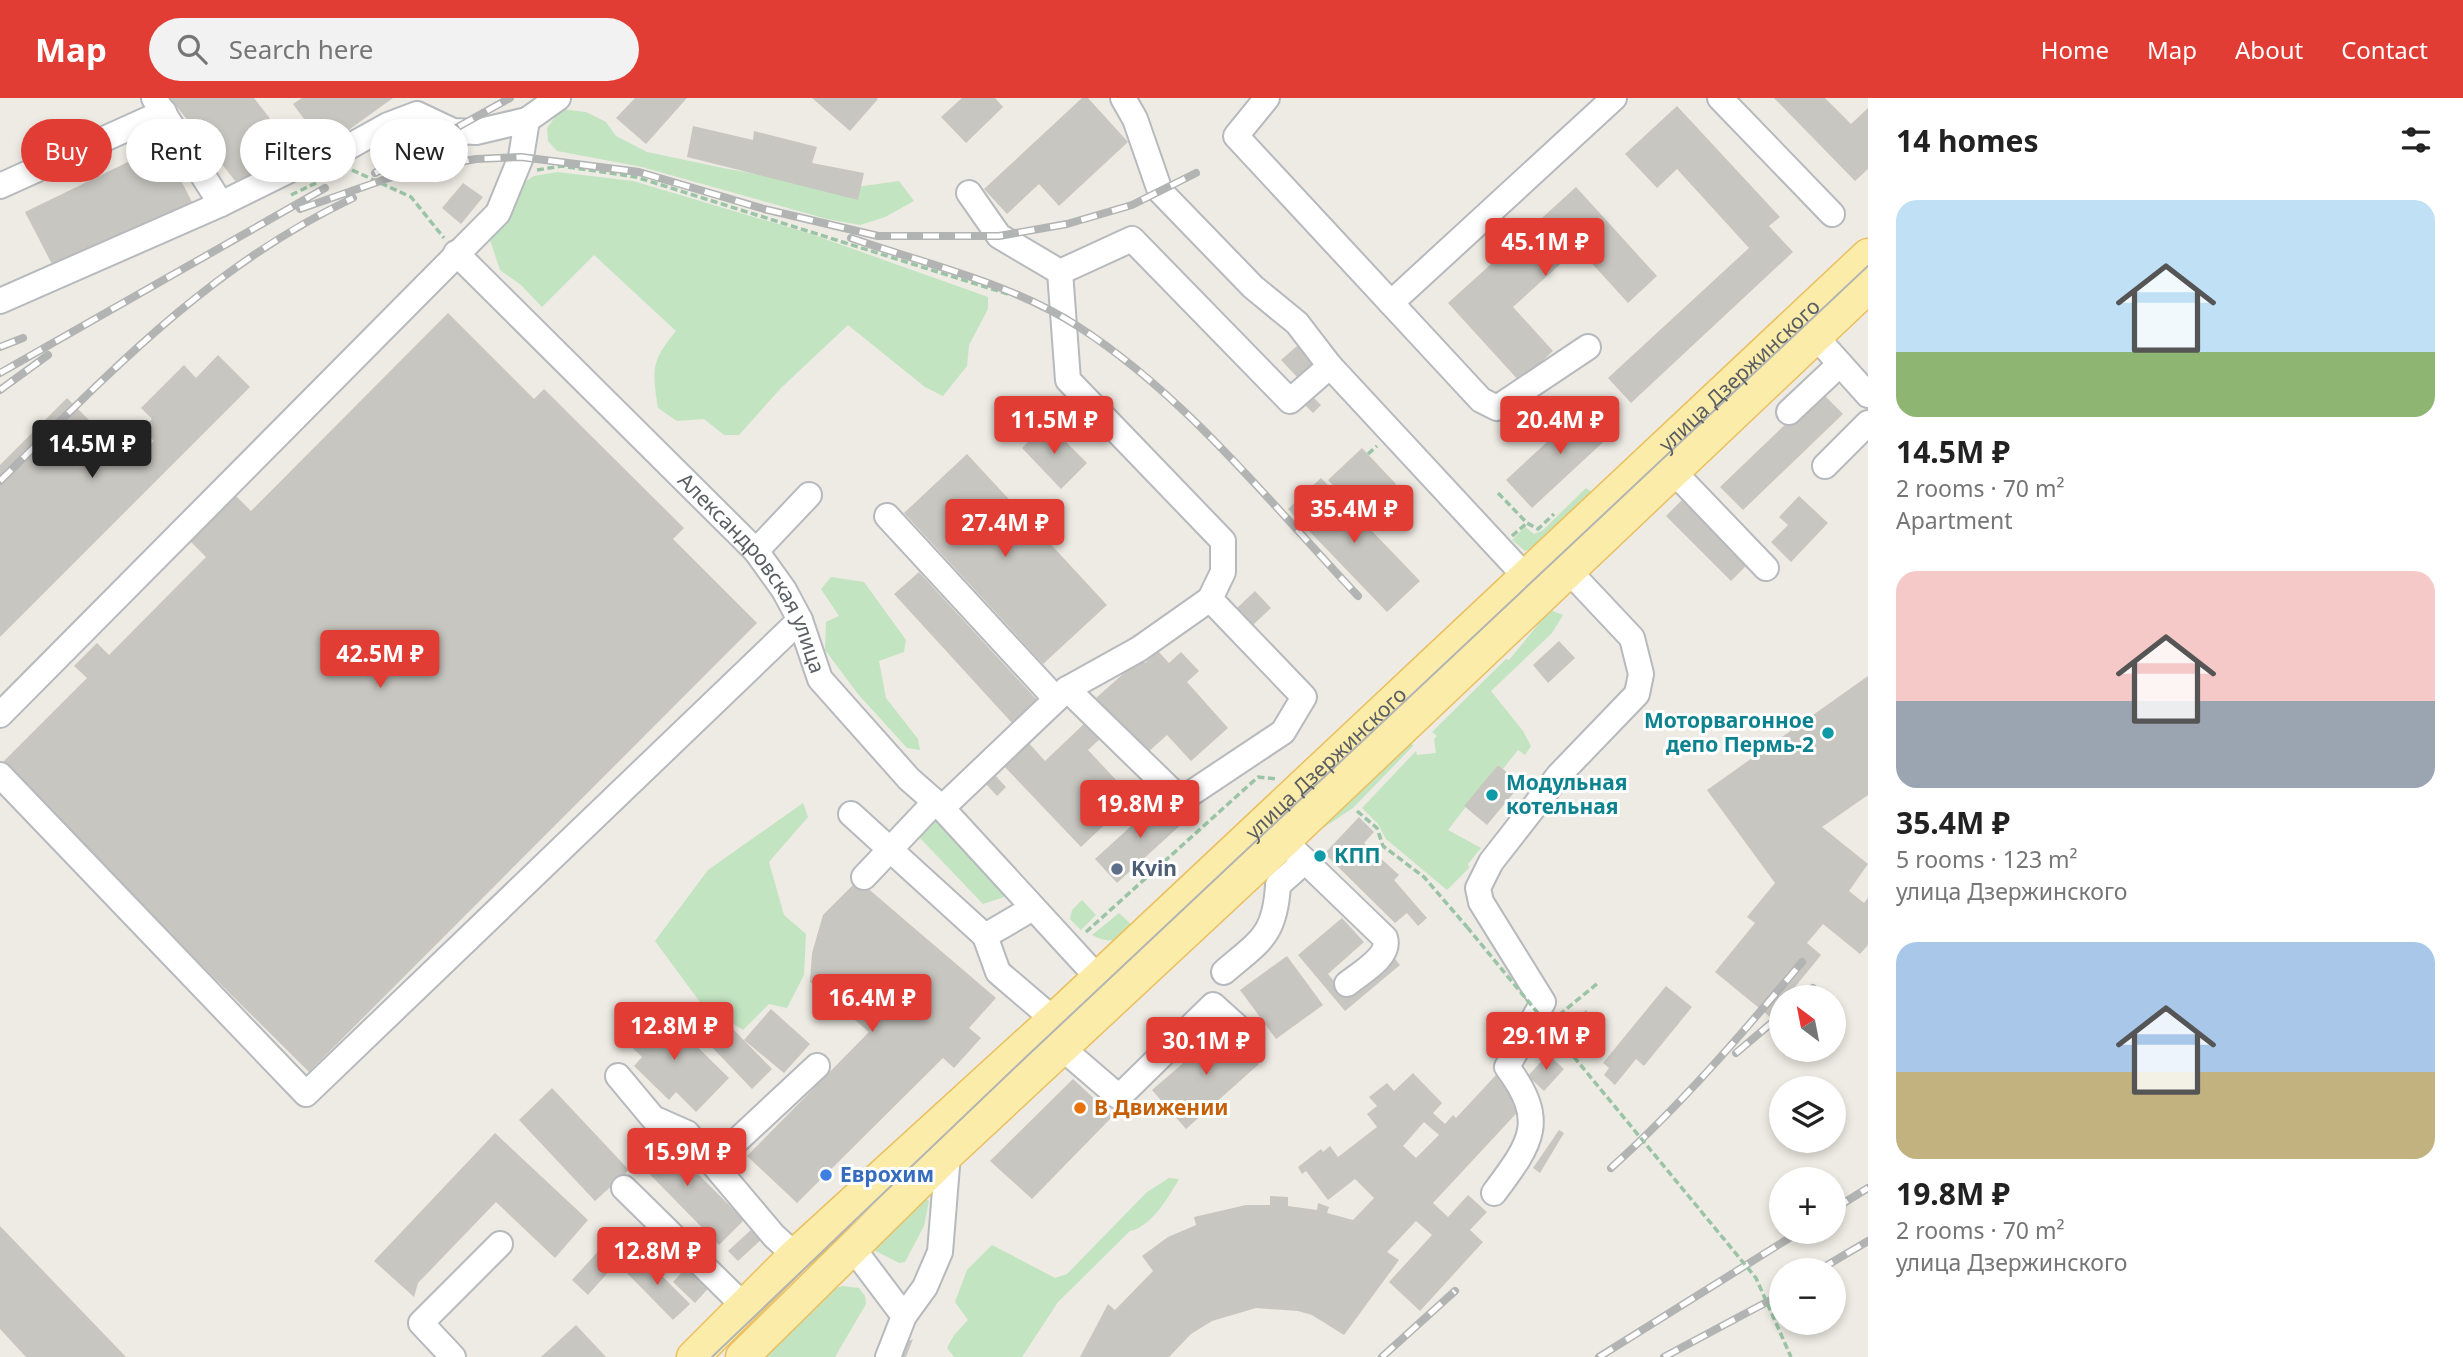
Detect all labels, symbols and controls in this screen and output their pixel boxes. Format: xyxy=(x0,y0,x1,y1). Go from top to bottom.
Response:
search box xyxy=(149,18,639,81)
text: Map xyxy=(35,27,107,72)
icon: search xyxy=(173,30,211,68)
text: Search here xyxy=(229,31,373,67)
text: Home xyxy=(2041,33,2109,66)
text: Map xyxy=(2147,33,2197,66)
text: About xyxy=(2235,33,2303,66)
text: Contact xyxy=(2341,33,2428,66)
chip: Buy xyxy=(21,119,112,182)
chip: Rent xyxy=(126,119,226,182)
chip: Filters xyxy=(240,119,356,182)
chip: New xyxy=(370,119,468,182)
text: 14 homes xyxy=(1896,120,2039,161)
icon: filters xyxy=(2397,121,2435,159)
pin: 45.1M ₽ xyxy=(1480,218,1610,278)
text: 45.1M ₽ xyxy=(1501,225,1589,257)
icon: home xyxy=(2103,245,2229,371)
street label: улица Дзержинского xyxy=(1652,292,1826,457)
pin: 11.5M ₽ xyxy=(989,396,1119,456)
pin: 20.4M ₽ xyxy=(1495,396,1625,456)
text: 11.5M ₽ xyxy=(1010,403,1098,435)
text: 20.4M ₽ xyxy=(1516,403,1604,435)
pin: 14.5M ₽ xyxy=(27,420,157,480)
text: 14.5M ₽ xyxy=(48,427,136,459)
text: 14.5M ₽ xyxy=(1896,431,2010,472)
street label: Александровская улица xyxy=(672,466,832,677)
text: 2 rooms · 70 m² xyxy=(1896,472,2065,504)
pin: 35.4M ₽ xyxy=(1289,486,1419,545)
text: 35.4M ₽ xyxy=(1310,492,1398,524)
pin: 27.4M ₽ xyxy=(940,500,1070,559)
text: Apartment xyxy=(1896,504,2013,536)
text: 27.4M ₽ xyxy=(961,506,1049,538)
icon: home xyxy=(2103,616,2229,742)
pin: 42.5M ₽ xyxy=(315,630,445,690)
text: 42.5M ₽ xyxy=(336,637,424,669)
street label: улица Дзержинского xyxy=(1239,680,1412,845)
place label: Моторвагонное депо Пермь-2 xyxy=(1644,706,1814,758)
marker: Моторвагонное депо Пермь-2 xyxy=(1820,725,1836,741)
place label: Модульная котельная xyxy=(1506,768,1627,820)
pin: 19.8M ₽ xyxy=(1075,780,1205,840)
text: 19.8M ₽ xyxy=(1096,787,1184,819)
marker: Модульная котельная xyxy=(1484,787,1500,803)
text: 35.4M ₽ xyxy=(1896,802,2010,843)
place label: КПП xyxy=(1334,841,1381,869)
text: 5 rooms · 123 m² xyxy=(1896,843,2078,875)
marker: КПП xyxy=(1312,848,1328,864)
place label: Kvin xyxy=(1131,854,1177,882)
marker: Kvin xyxy=(1109,861,1125,877)
text: улица Дзержинского xyxy=(1896,875,2128,907)
pin: 16.4M ₽ xyxy=(807,974,937,1034)
text: 16.4M ₽ xyxy=(828,981,916,1013)
north arrow xyxy=(1769,985,1846,1062)
map controls xyxy=(1769,985,1846,1335)
icon: home xyxy=(2103,987,2229,1113)
pin: 12.8M ₽ xyxy=(609,1002,739,1062)
text: 12.8M ₽ xyxy=(630,1009,718,1041)
pin: 29.1M ₽ xyxy=(1481,1012,1611,1072)
pin: 30.1M ₽ xyxy=(1141,1018,1271,1077)
text: 29.1M ₽ xyxy=(1502,1019,1590,1051)
text: 30.1M ₽ xyxy=(1162,1024,1250,1056)
button: layers xyxy=(1769,1076,1846,1153)
place label: В Движении xyxy=(1094,1093,1228,1121)
marker: В Движении xyxy=(1072,1100,1088,1116)
pin: 15.9M ₽ xyxy=(622,1128,752,1188)
text: 15.9M ₽ xyxy=(643,1135,731,1167)
place label: Еврохим xyxy=(840,1160,934,1188)
marker: Еврохим xyxy=(818,1167,834,1183)
button: + xyxy=(1769,1167,1846,1244)
text: 19.8M ₽ xyxy=(1896,1173,2010,1214)
text: 2 rooms · 70 m² xyxy=(1896,1214,2065,1246)
pin: 12.8M ₽ xyxy=(592,1228,722,1287)
text: 12.8M ₽ xyxy=(613,1234,701,1266)
text: улица Дзержинского xyxy=(1896,1246,2128,1278)
button: − xyxy=(1769,1258,1846,1335)

